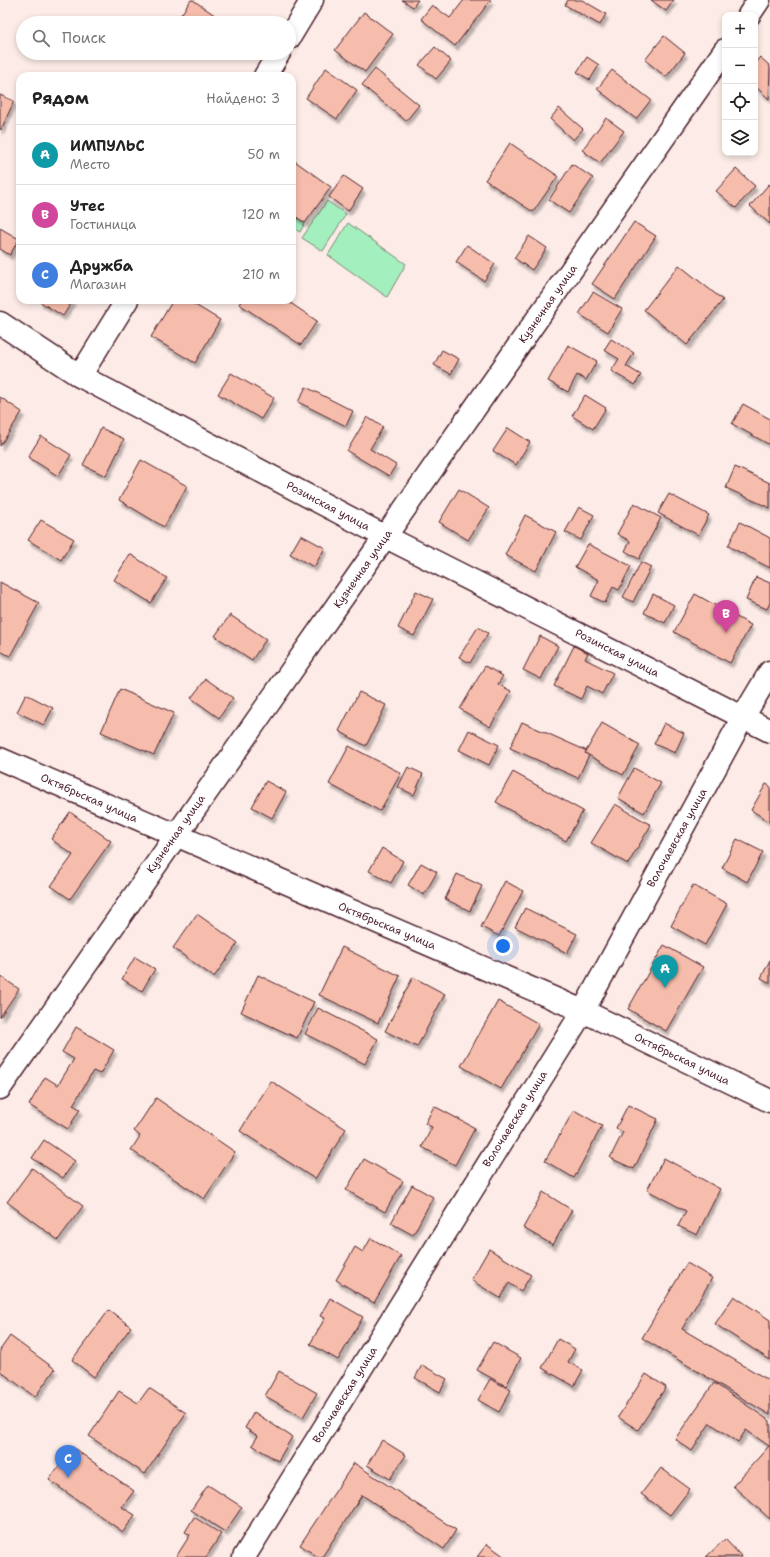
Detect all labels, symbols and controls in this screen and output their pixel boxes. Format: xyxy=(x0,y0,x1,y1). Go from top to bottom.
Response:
map controls xyxy=(722,12,758,156)
button: + xyxy=(722,12,758,48)
search box xyxy=(16,16,296,60)
icon: search xyxy=(30,27,52,49)
text: Поиск xyxy=(62,28,106,48)
button: − xyxy=(722,48,758,84)
button: locate xyxy=(722,84,758,120)
text: Рядом xyxy=(32,87,89,109)
text: Найдено: 3 xyxy=(206,90,280,107)
button: layers xyxy=(722,120,758,156)
text: ИМПУЛЬС xyxy=(70,136,145,156)
text: A xyxy=(40,146,50,163)
text: 50 m xyxy=(247,146,280,163)
text: Место xyxy=(70,156,110,173)
text: Утес xyxy=(70,196,105,216)
text: B xyxy=(41,206,49,223)
text: 120 m xyxy=(242,206,280,223)
text: Гостиница xyxy=(70,216,136,233)
text: Дружба xyxy=(70,256,133,276)
street label: Кузнечная улица xyxy=(515,262,581,346)
text: C xyxy=(41,266,49,283)
text: 210 m xyxy=(242,266,280,283)
text: Магазин xyxy=(70,276,126,293)
street label: Розинская улица xyxy=(284,478,372,534)
street label: Кузнечная улица xyxy=(330,527,396,611)
pin: B xyxy=(713,600,739,633)
street label: Розинская улица xyxy=(572,625,662,681)
street label: Октябрьская улица xyxy=(38,770,140,826)
street label: Волочаевская улица xyxy=(643,786,711,890)
street label: Кузнечная улица xyxy=(143,792,209,876)
street label: Октябрьская улица xyxy=(336,899,438,953)
your location xyxy=(493,936,513,956)
pin: A xyxy=(652,955,678,988)
street label: Октябрьская улица xyxy=(632,1029,732,1089)
street label: Волочаевская улица xyxy=(479,1068,551,1170)
street label: Волочаевская улица xyxy=(309,1344,381,1446)
pin: C xyxy=(55,1445,81,1478)

